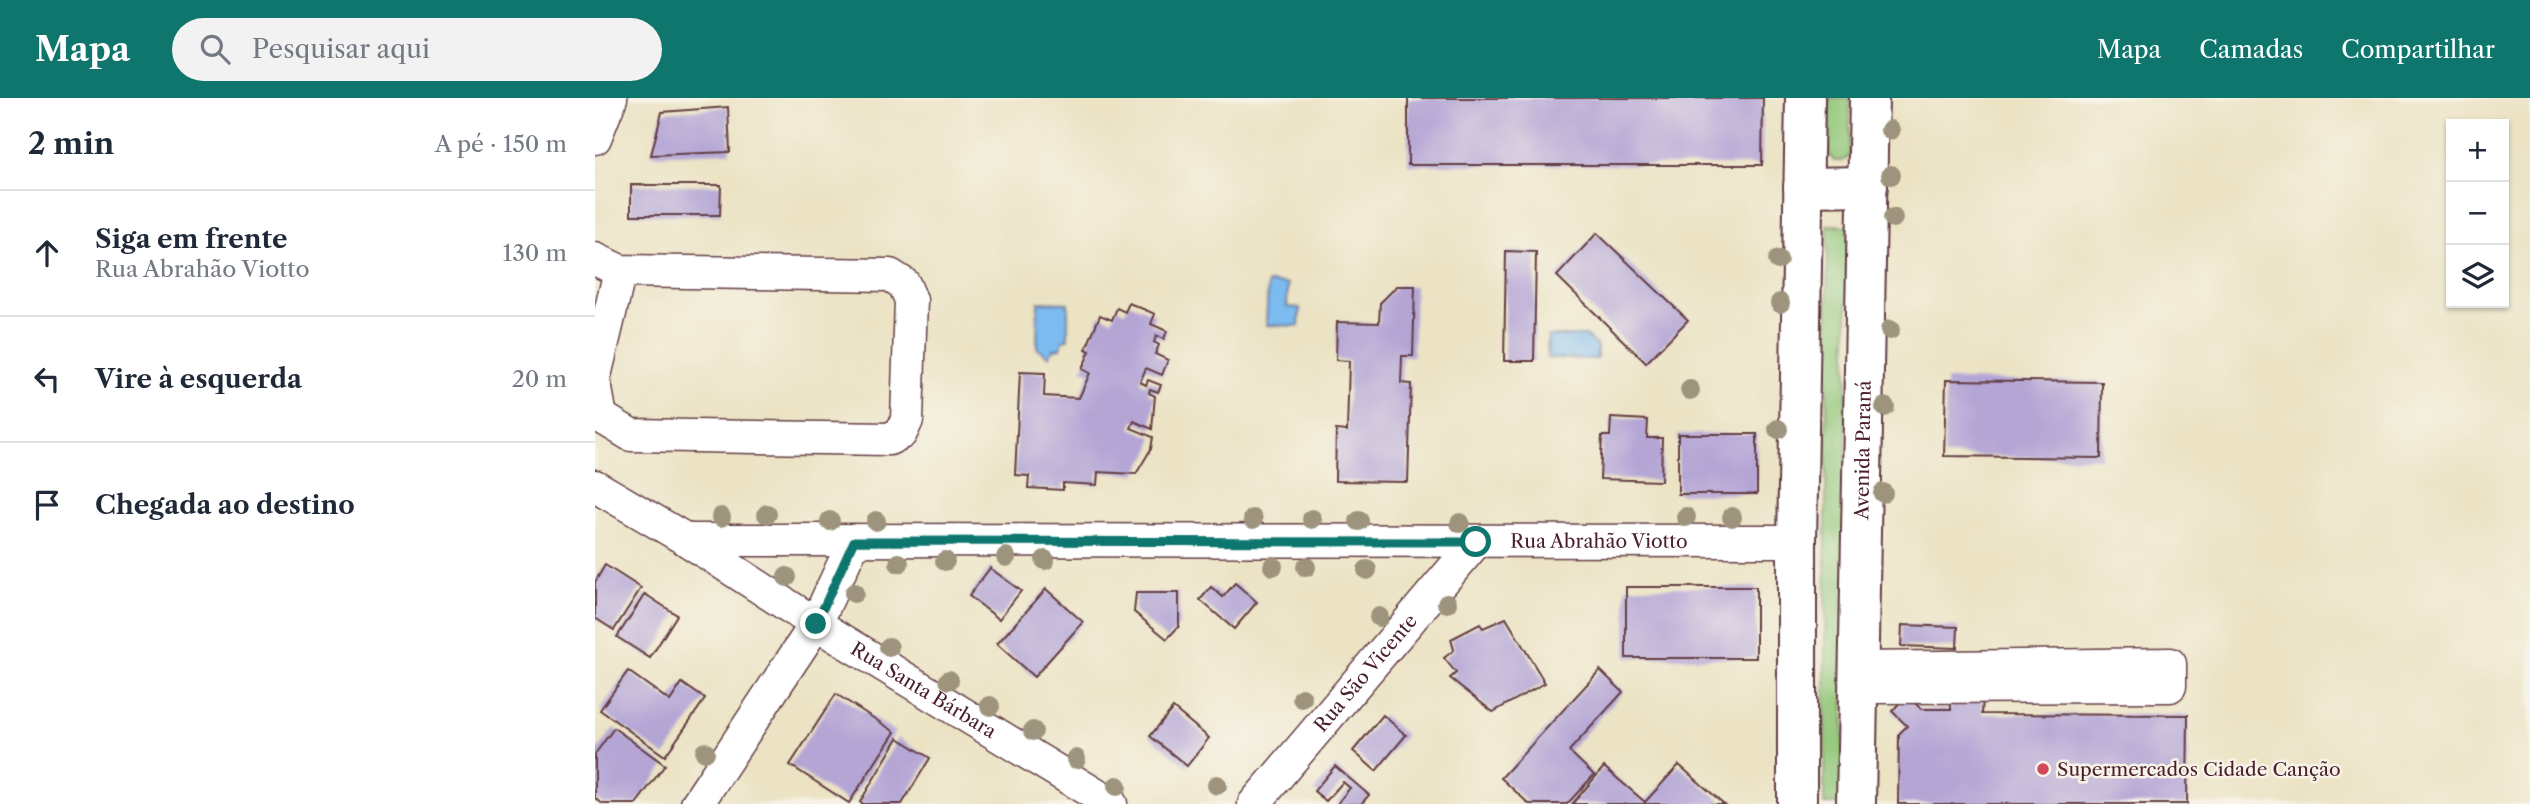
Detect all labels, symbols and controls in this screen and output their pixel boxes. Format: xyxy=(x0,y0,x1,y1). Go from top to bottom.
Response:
search box xyxy=(172,18,662,81)
text: Mapa xyxy=(35,29,130,70)
icon: search xyxy=(196,30,234,68)
text: Pesquisar aqui xyxy=(252,33,430,65)
text: Mapa xyxy=(2097,35,2161,64)
text: Camadas xyxy=(2199,35,2303,64)
text: Compartilhar xyxy=(2341,35,2495,64)
map controls xyxy=(2446,119,2509,308)
button: + xyxy=(2446,119,2509,182)
text: 2 min xyxy=(28,125,114,162)
text: A pé · 150 m xyxy=(435,130,567,158)
button: − xyxy=(2446,182,2509,245)
text: Siga em frente xyxy=(95,223,288,255)
icon: ahead xyxy=(28,234,66,272)
text: 130 m xyxy=(503,239,567,267)
button: layers xyxy=(2446,245,2509,308)
text: Rua Abrahão Viotto xyxy=(95,255,310,283)
icon: left xyxy=(28,360,66,398)
text: Vire à esquerda xyxy=(95,363,302,395)
text: 20 m xyxy=(512,365,567,393)
street label: Avenida Paraná xyxy=(1850,380,1875,521)
icon: arrive xyxy=(28,486,66,524)
text: Chegada ao destino xyxy=(95,489,355,521)
route start xyxy=(1460,526,1491,557)
street label: Rua Abrahão Viotto xyxy=(1510,529,1688,552)
route end xyxy=(800,608,831,639)
street label: Rua São Vicente xyxy=(1309,609,1422,736)
street label: Rua Santa Bárbara xyxy=(847,637,1001,743)
place label: Supermercados Cidade Canção xyxy=(2057,758,2341,781)
marker: Supermercados Cidade Canção xyxy=(2035,761,2051,777)

